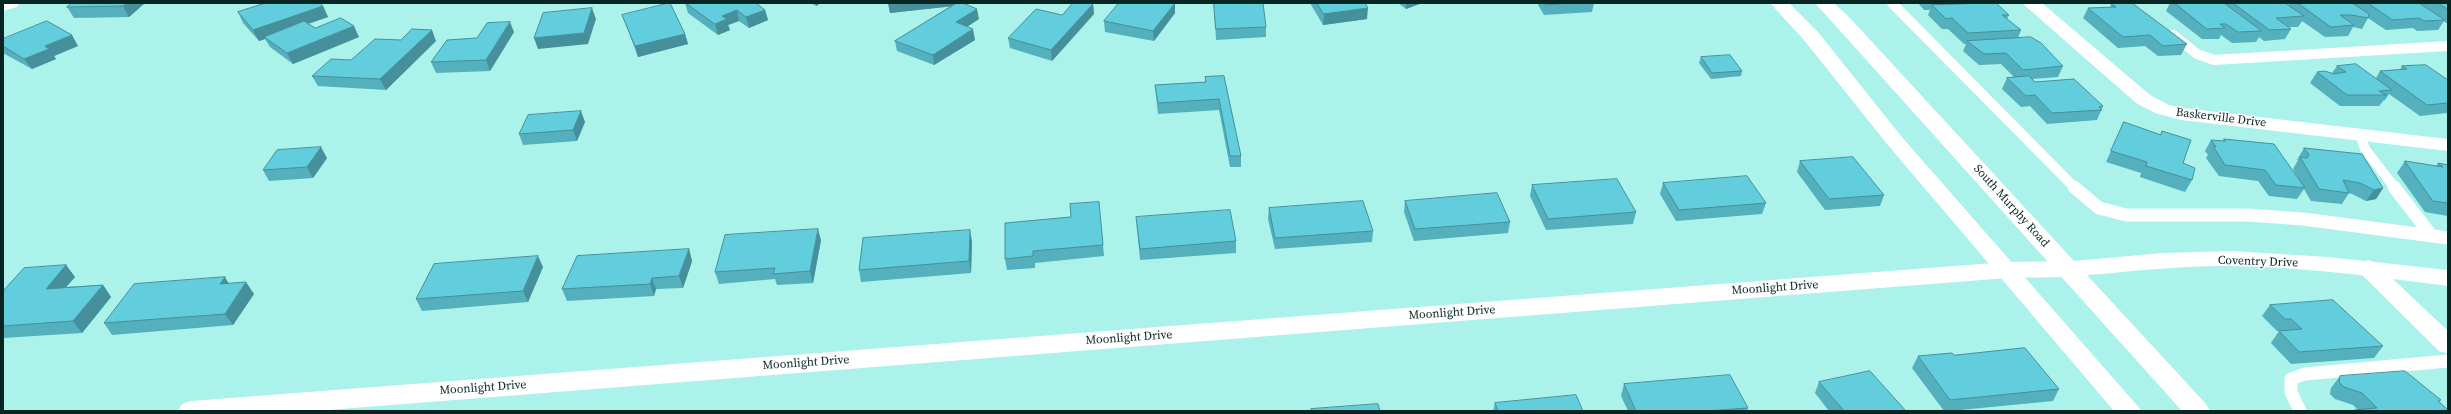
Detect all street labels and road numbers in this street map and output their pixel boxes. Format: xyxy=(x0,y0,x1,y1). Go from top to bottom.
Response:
street label: Baskerville Drive xyxy=(2175,105,2267,131)
street label: South Murphy Road xyxy=(1970,162,2052,250)
street label: Coventry Drive xyxy=(2218,253,2298,271)
street label: Moonlight Drive xyxy=(1731,278,1819,298)
street label: Moonlight Drive xyxy=(1408,303,1496,323)
street label: Moonlight Drive xyxy=(1085,328,1173,348)
street label: Moonlight Drive xyxy=(762,353,850,373)
street label: Moonlight Drive xyxy=(439,378,527,398)

